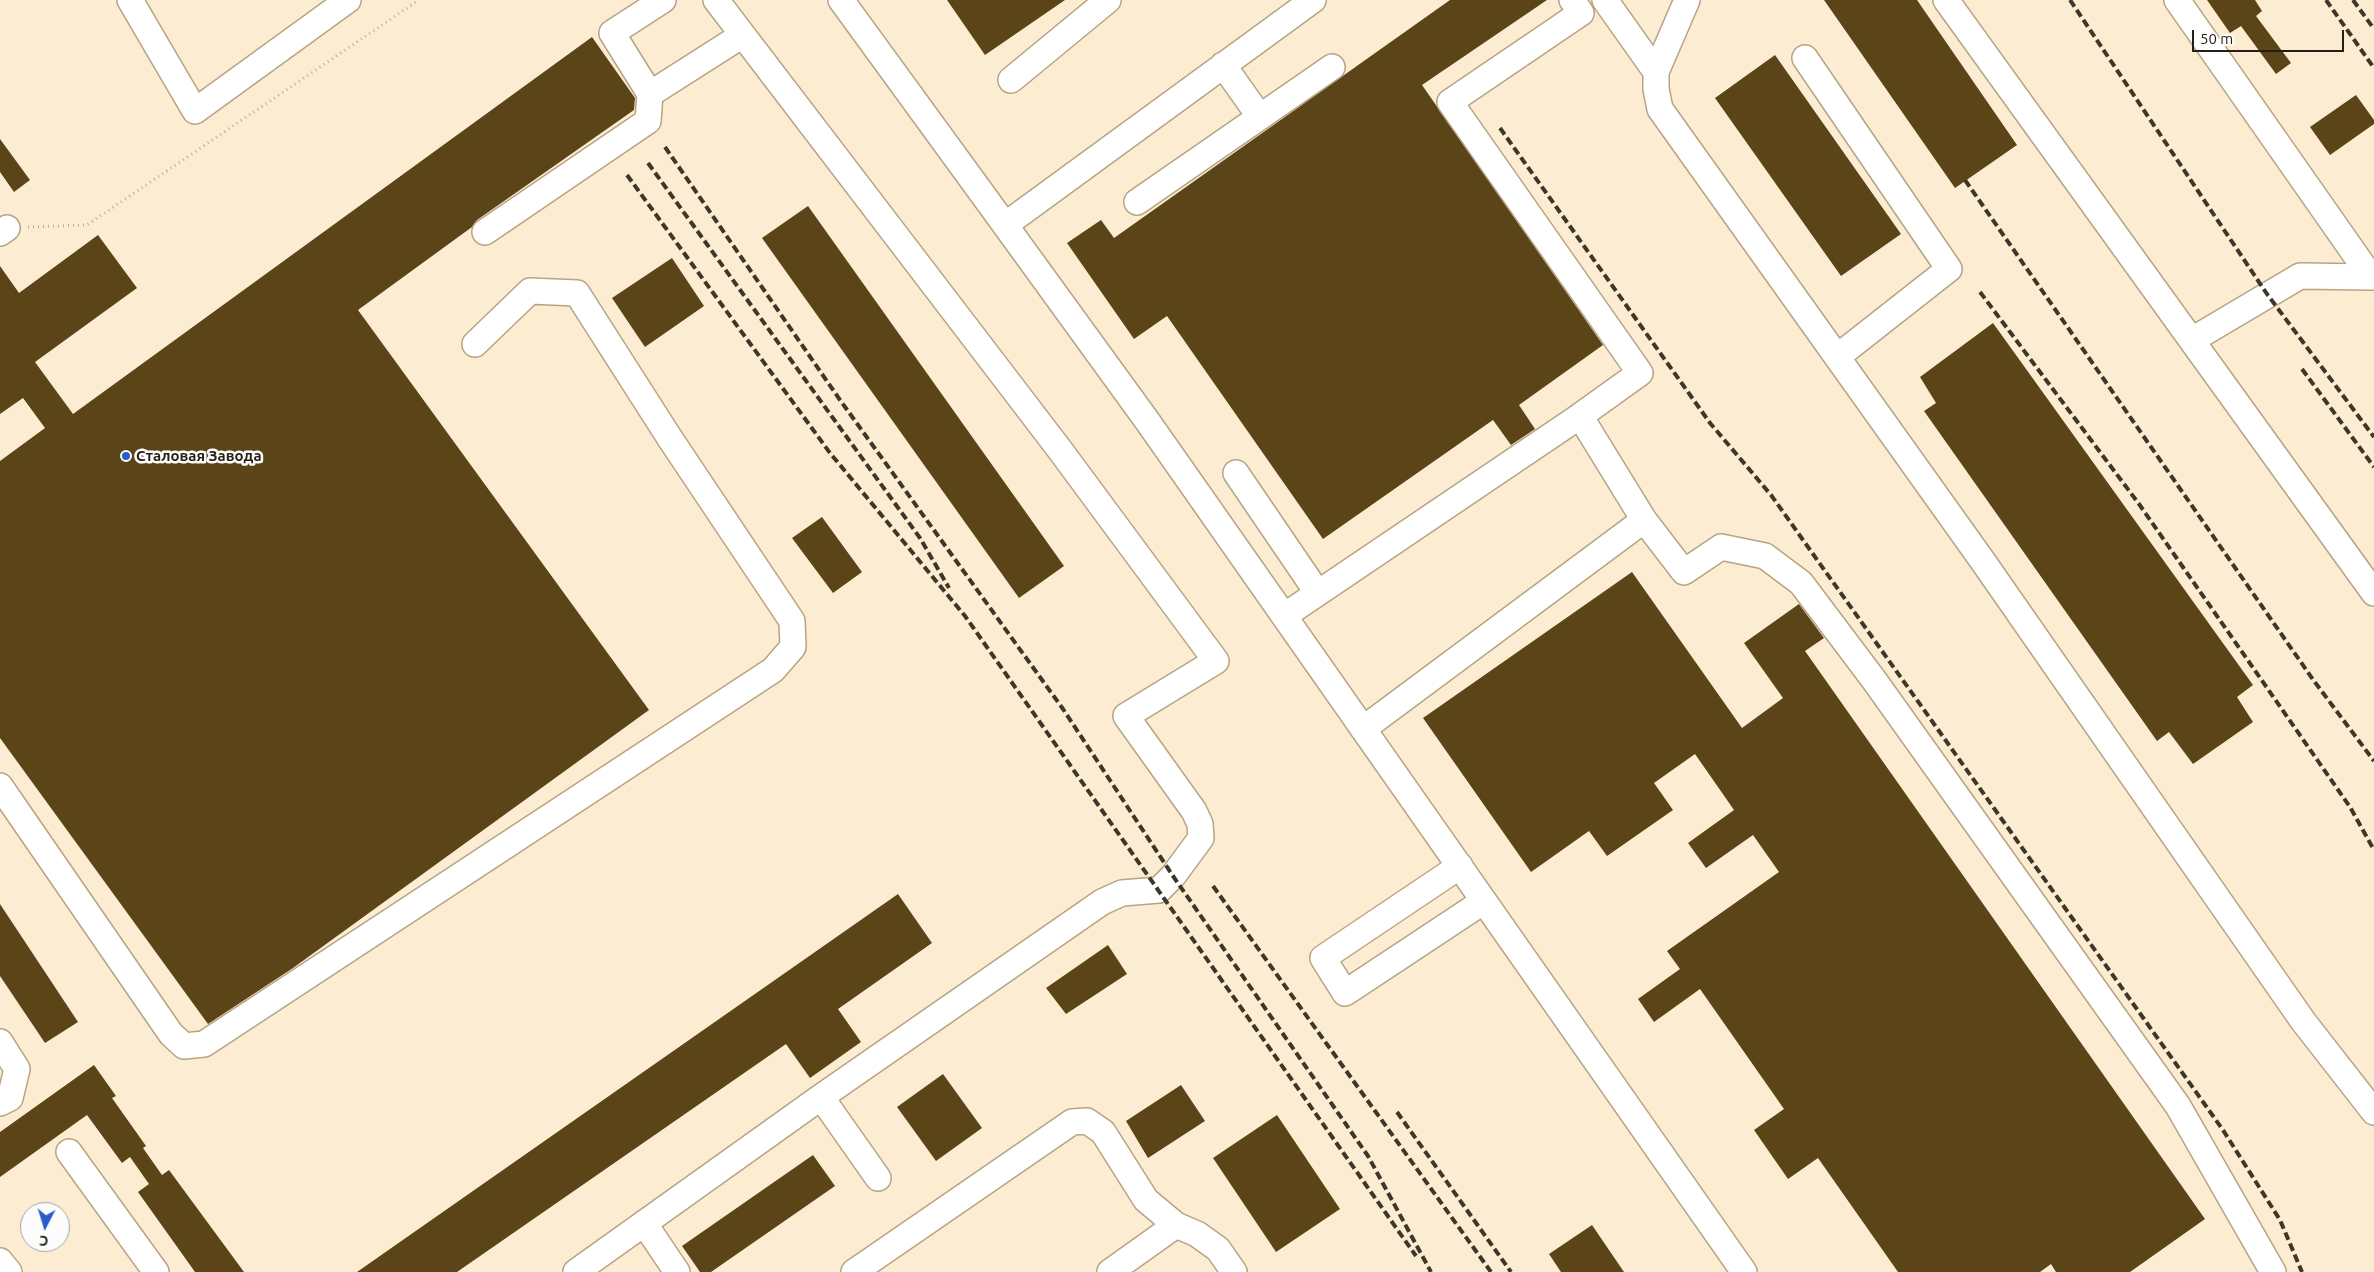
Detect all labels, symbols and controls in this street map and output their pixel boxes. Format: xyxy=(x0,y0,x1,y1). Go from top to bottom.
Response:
scale bar xyxy=(2194,20,2346,52)
text: 50 m xyxy=(2200,30,2233,47)
place label: Сталовая Завода xyxy=(136,447,262,465)
marker: Сталовая Завода xyxy=(120,450,132,462)
north arrow xyxy=(20,1202,70,1252)
text: С xyxy=(39,1233,49,1249)

